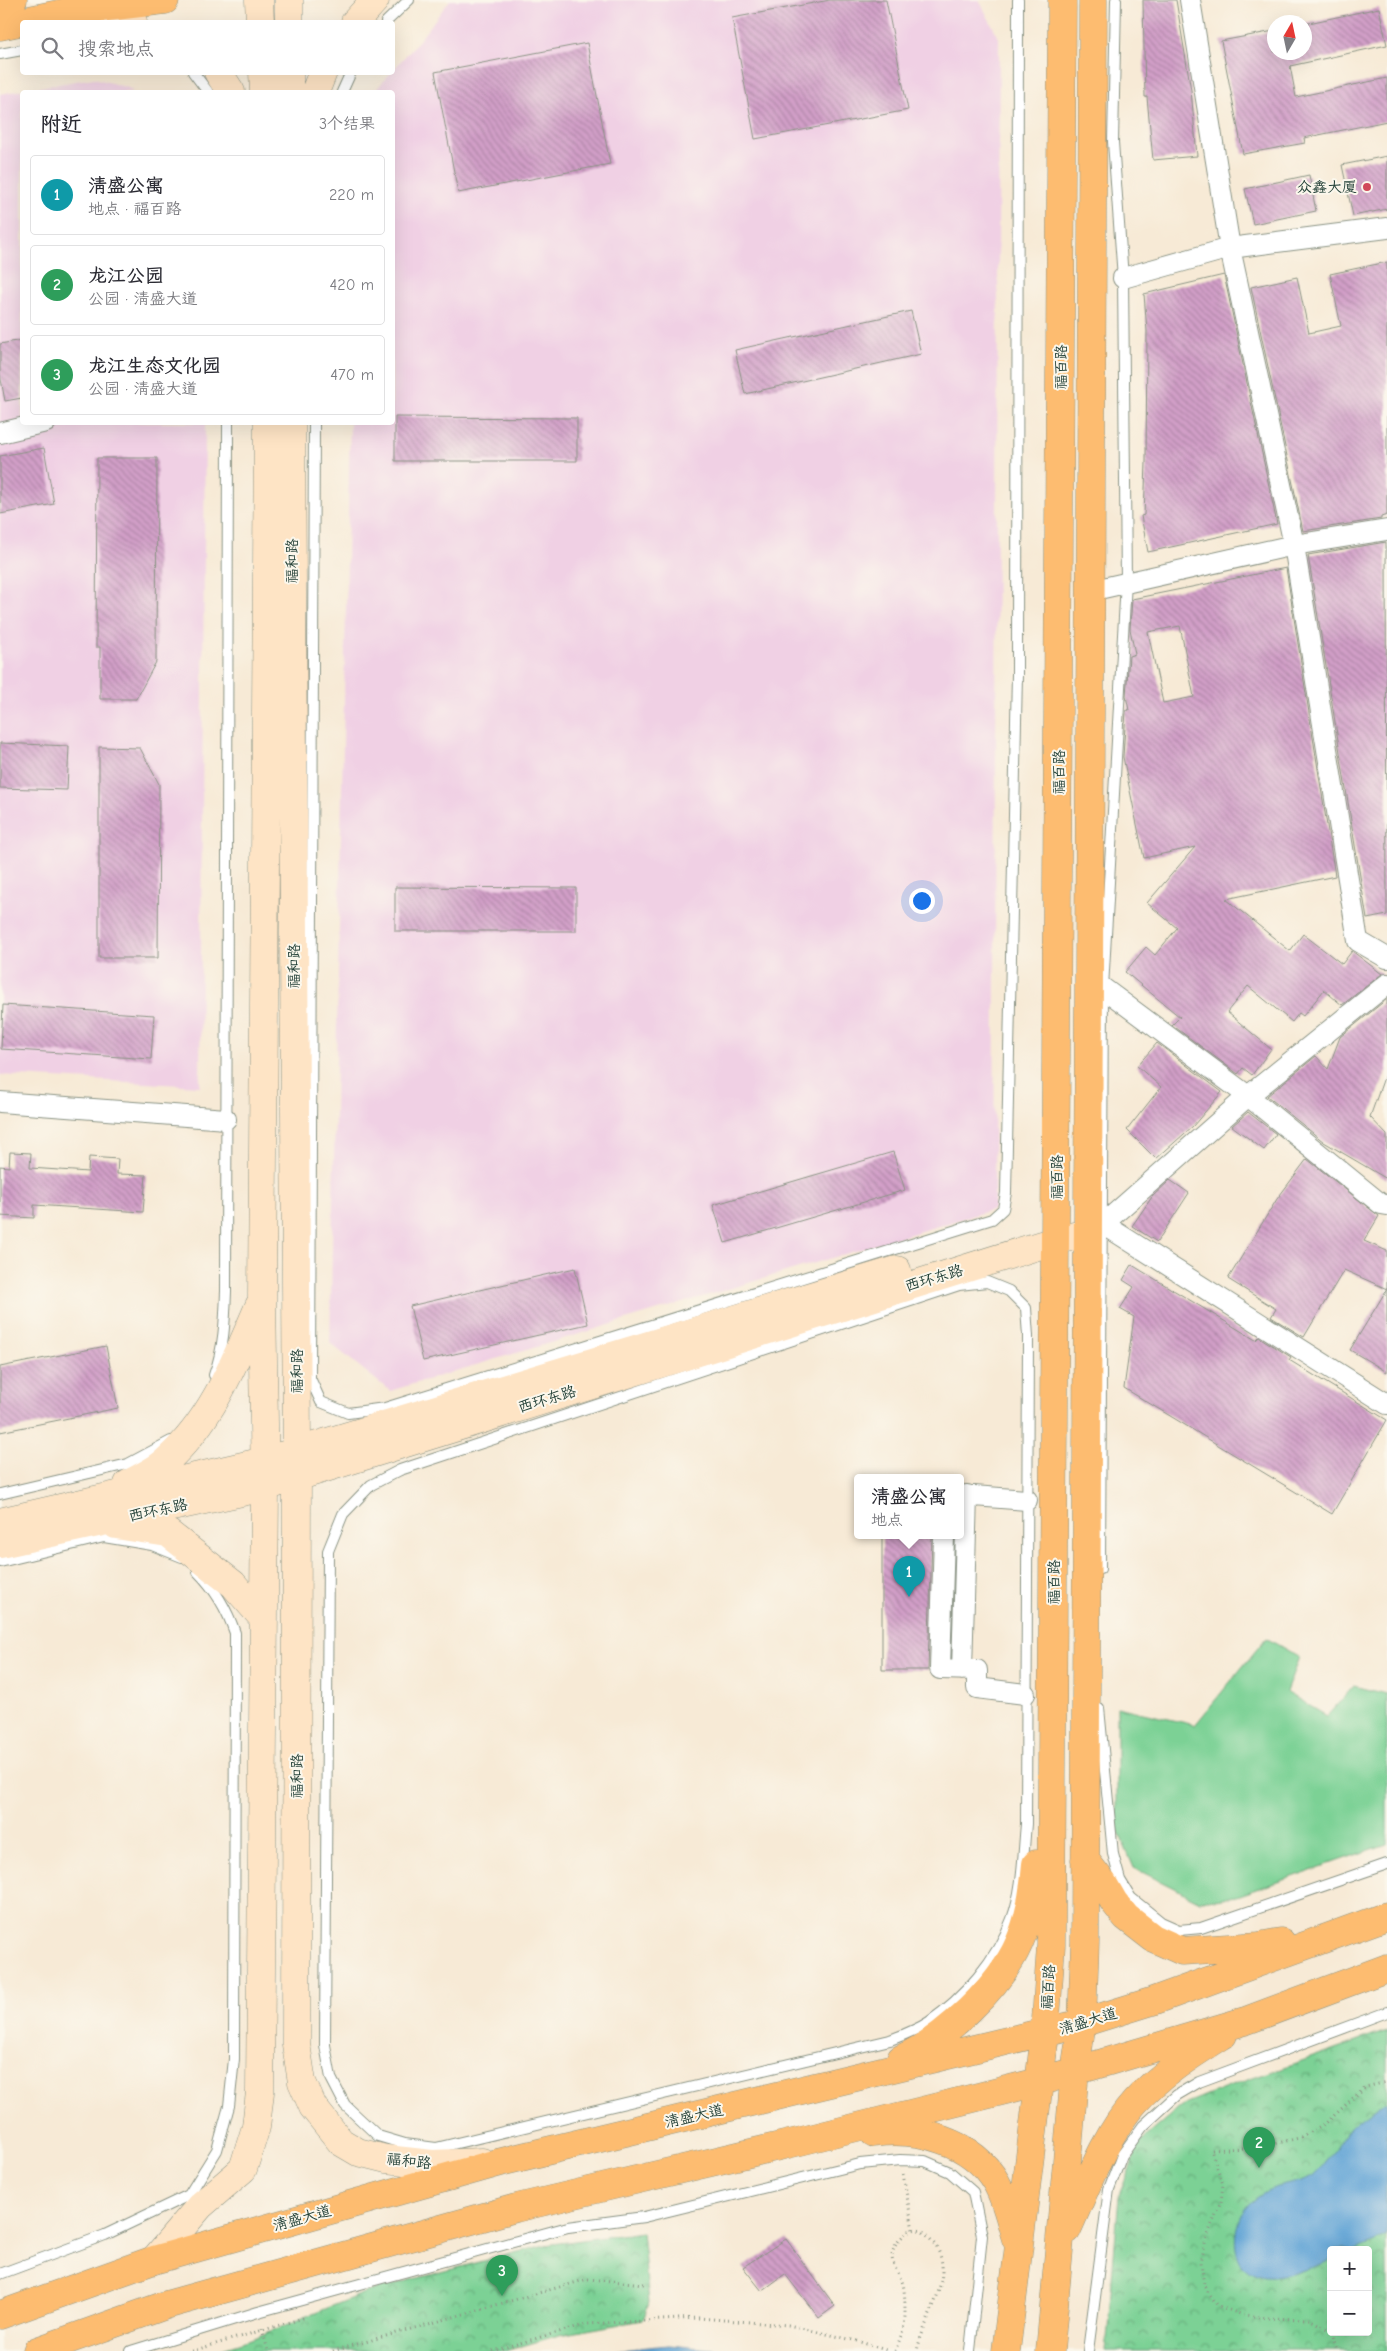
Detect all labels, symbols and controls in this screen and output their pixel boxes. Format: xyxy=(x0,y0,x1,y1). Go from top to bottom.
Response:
north arrow xyxy=(1267,15,1312,60)
search box xyxy=(20,20,395,75)
icon: search xyxy=(38,34,66,62)
text: 搜索地点 xyxy=(78,38,154,60)
text: 附近 xyxy=(40,112,82,136)
text: 3个结果 xyxy=(319,115,375,133)
text: 清盛公寓 xyxy=(88,175,164,197)
place label: 众鑫大厦 xyxy=(1297,178,1357,196)
marker: 众鑫大厦 xyxy=(1361,181,1373,193)
text: 1 xyxy=(54,186,60,204)
text: 220 m xyxy=(329,186,374,204)
text: 地点 · 福百路 xyxy=(88,200,182,218)
text: 龙江公园 xyxy=(88,265,164,287)
text: 2 xyxy=(53,276,61,294)
text: 420 m xyxy=(330,276,374,294)
text: 公园 · 清盛大道 xyxy=(88,290,198,308)
street label: 福百路 xyxy=(1052,344,1070,390)
text: 龙江生态文化园 xyxy=(88,355,221,377)
text: 3 xyxy=(53,366,61,384)
text: 470 m xyxy=(330,366,374,384)
text: 公园 · 清盛大道 xyxy=(88,380,198,398)
street label: 福和路 xyxy=(283,538,301,584)
street label: 福百路 xyxy=(1050,749,1068,795)
your location xyxy=(909,888,935,914)
street label: 福和路 xyxy=(285,943,303,989)
street label: 福百路 xyxy=(1048,1154,1066,1200)
street label: 西环东路 xyxy=(903,1261,965,1295)
street label: 福和路 xyxy=(288,1348,306,1394)
street label: 西环东路 xyxy=(516,1382,578,1416)
popup xyxy=(854,1474,964,1539)
text: 清盛公寓 xyxy=(871,1486,947,1508)
street label: 西环东路 xyxy=(127,1495,189,1525)
text: 地点 xyxy=(871,1511,903,1529)
pin: 1 xyxy=(893,1556,925,1597)
street label: 福百路 xyxy=(1045,1559,1063,1605)
street label: 福和路 xyxy=(288,1753,306,1799)
street label: 福百路 xyxy=(1037,1964,1059,2010)
street label: 清盛大道 xyxy=(1057,2004,1119,2038)
street label: 清盛大道 xyxy=(663,2100,725,2132)
pin: 2 xyxy=(1243,2127,1275,2168)
street label: 福和路 xyxy=(386,2150,432,2172)
street label: 清盛大道 xyxy=(271,2201,333,2235)
map controls xyxy=(1327,2246,1372,2336)
button: + xyxy=(1327,2246,1372,2291)
pin: 3 xyxy=(486,2255,518,2296)
button: − xyxy=(1327,2291,1372,2336)

